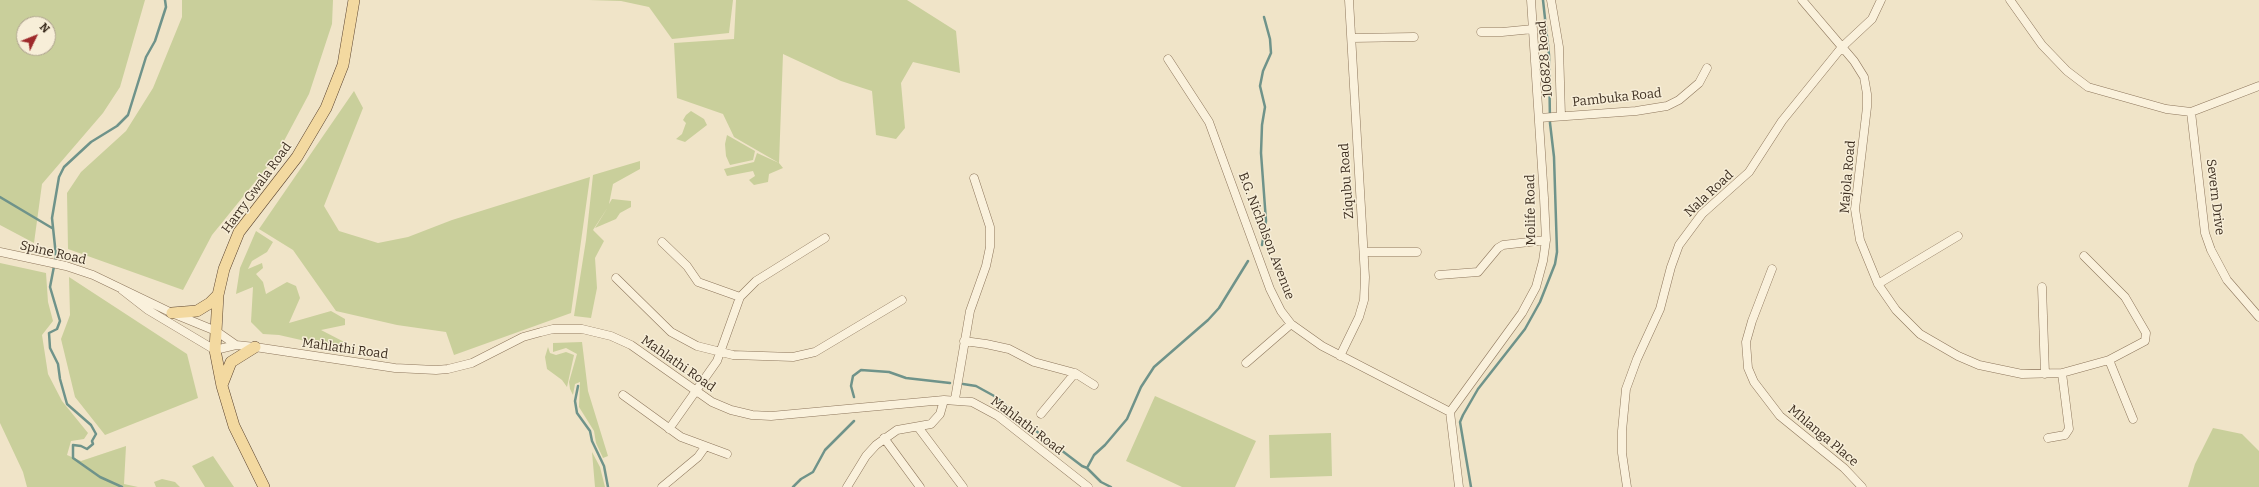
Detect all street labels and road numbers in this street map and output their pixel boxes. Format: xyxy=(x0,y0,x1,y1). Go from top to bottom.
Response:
street label: 106828 Road xyxy=(1534,20,1556,98)
street label: Pambuka Road xyxy=(1572,86,1662,110)
street label: Harry Gwala Road xyxy=(219,140,295,236)
street label: Majola Road xyxy=(1837,140,1859,214)
street label: Ziqubu Road xyxy=(1337,143,1357,219)
street label: Severn Drive xyxy=(2203,158,2227,236)
street label: Nala Road xyxy=(1681,167,1737,221)
street label: B.G. Nicholson Avenue xyxy=(1235,170,1297,302)
street label: Molife Road xyxy=(1523,174,1539,246)
street label: Spine Road xyxy=(18,238,88,268)
street label: Mahlathi Road xyxy=(638,333,718,395)
street label: Mahlathi Road xyxy=(301,335,389,363)
street label: Mahlathi Road xyxy=(988,394,1066,458)
street label: Mhlanga Place xyxy=(1785,402,1861,470)

